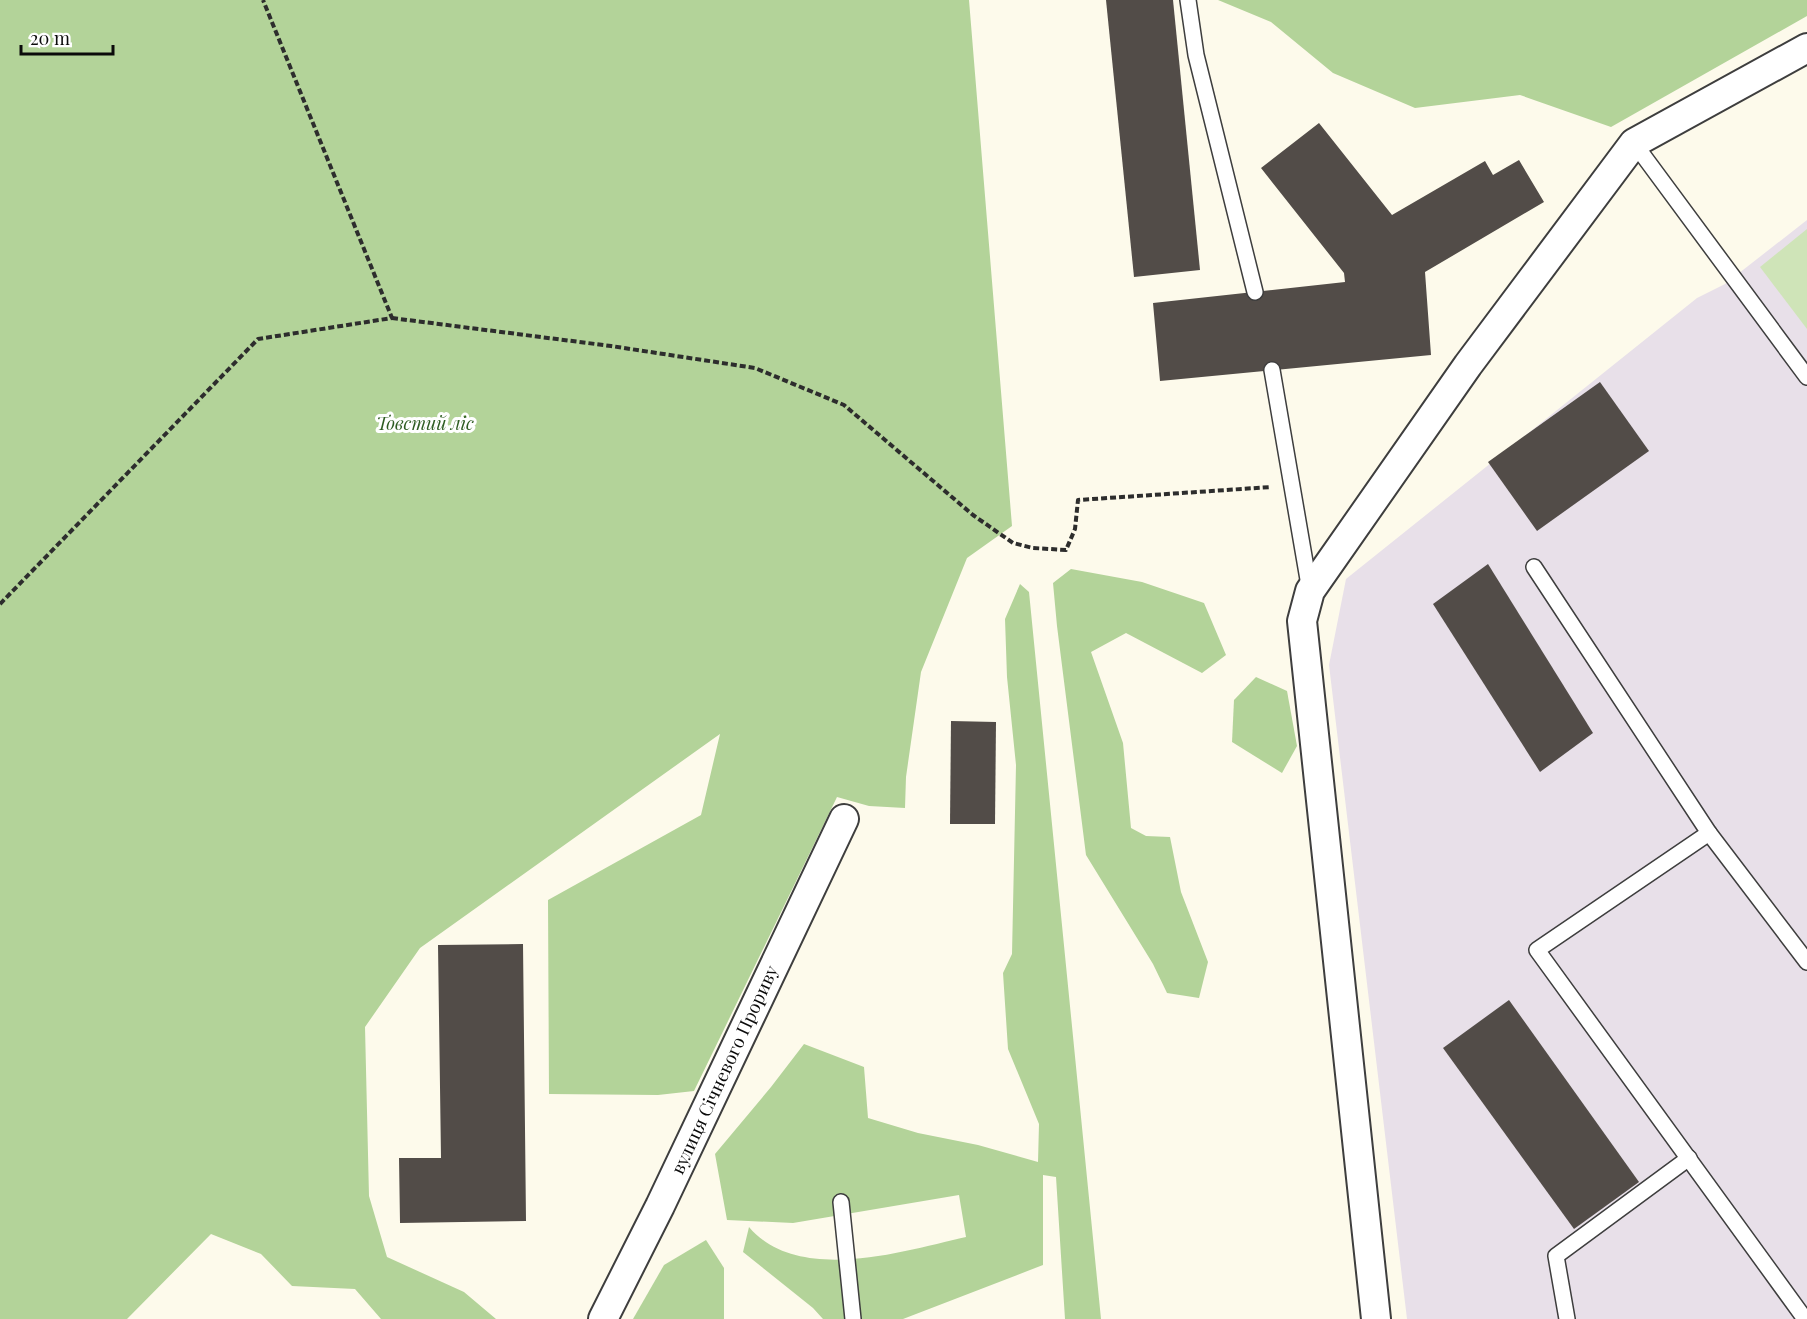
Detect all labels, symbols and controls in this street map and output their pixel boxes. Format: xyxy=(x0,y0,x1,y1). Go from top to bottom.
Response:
scale bar xyxy=(21,18,112,56)
text: 20 m xyxy=(30,26,70,50)
park label: Товстий ліс xyxy=(376,411,474,435)
street label: вулиця Січневого Прориву xyxy=(665,961,783,1178)

